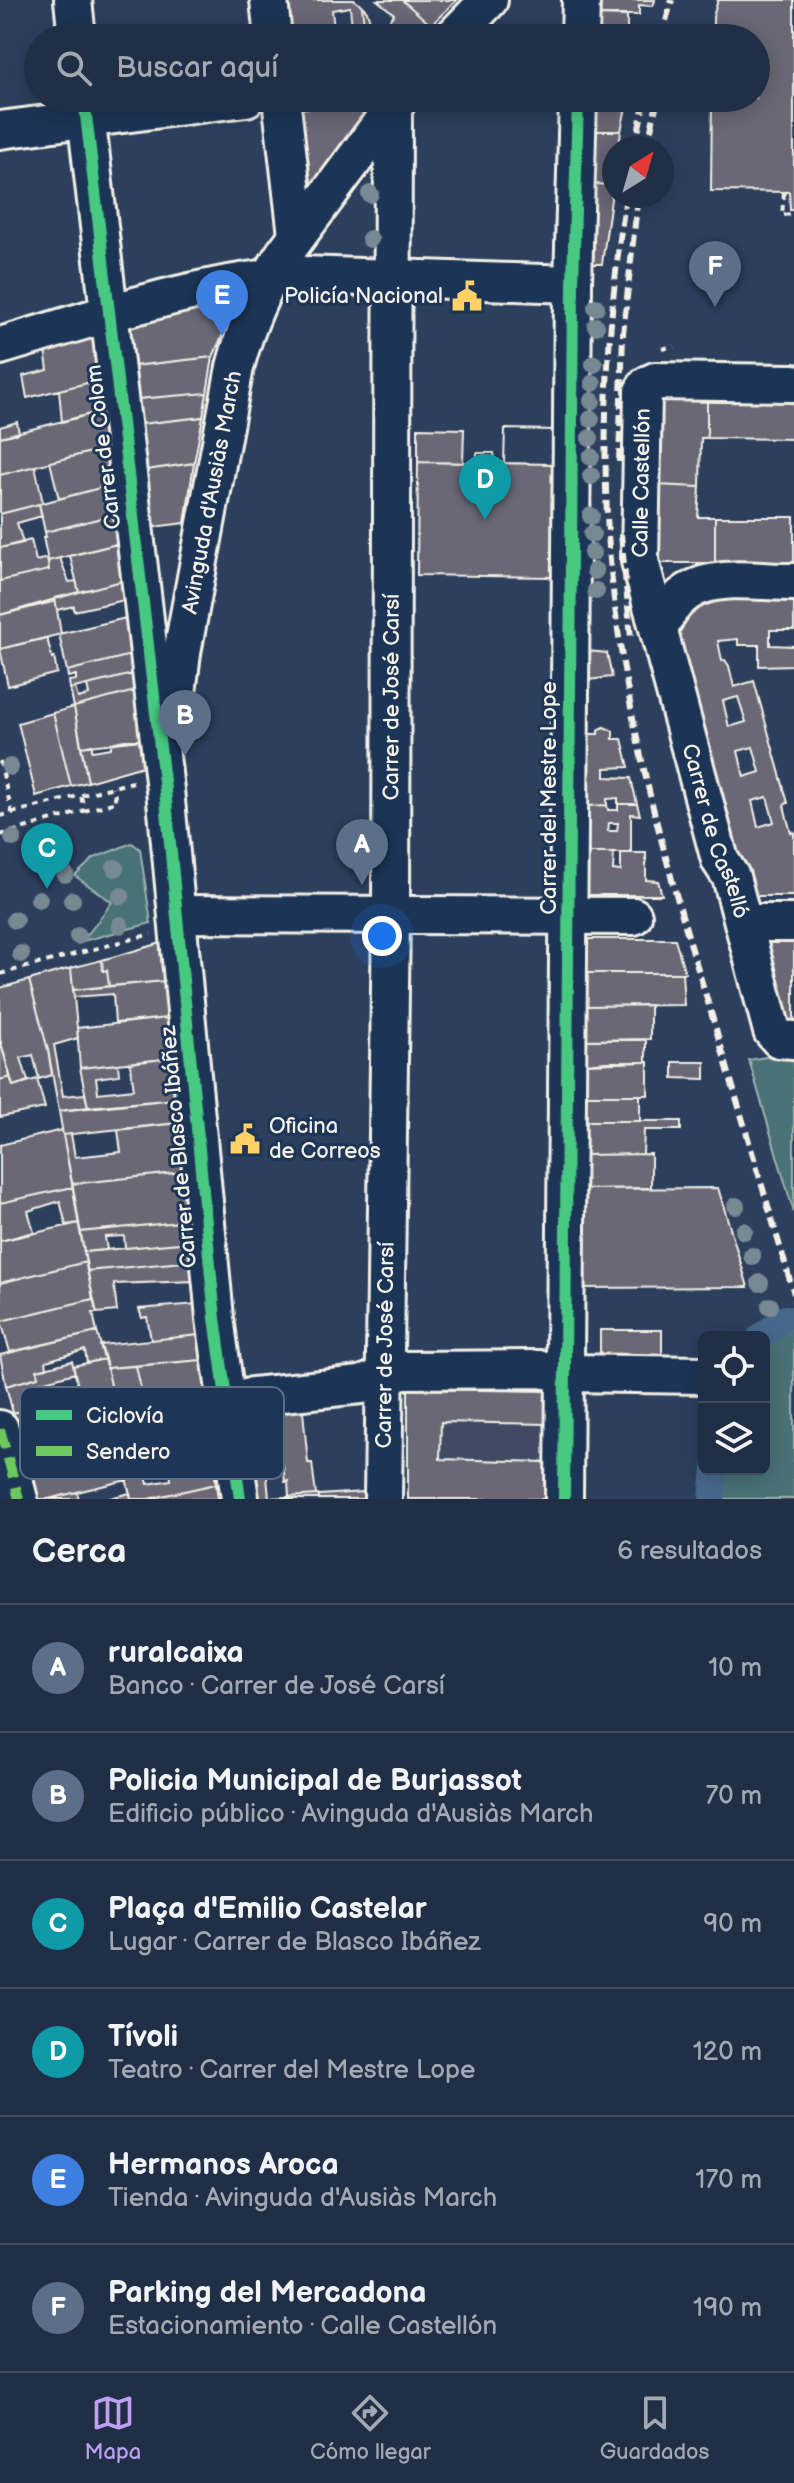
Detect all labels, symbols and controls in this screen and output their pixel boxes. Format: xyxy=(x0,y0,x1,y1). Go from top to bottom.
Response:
search box xyxy=(24,24,770,112)
icon: search xyxy=(52,46,96,90)
text: Buscar aquí xyxy=(116,50,278,86)
north arrow xyxy=(602,136,674,208)
pin: F xyxy=(689,241,741,307)
pin: E xyxy=(196,270,248,336)
public building icon: Policía Nacional xyxy=(450,279,484,313)
place label: Policía Nacional xyxy=(284,283,443,310)
street label: Carrer de Colom xyxy=(81,363,127,531)
street label: Avinguda d'Ausiàs March xyxy=(176,368,248,616)
street label: Calle Castellón xyxy=(627,408,657,558)
pin: D xyxy=(459,454,511,520)
street label: Carrer de José Carsí xyxy=(378,593,405,800)
street label: Carrer del Mestre Lope xyxy=(536,681,563,915)
pin: B xyxy=(159,690,211,756)
street label: Carrer de Castelló xyxy=(676,741,755,921)
pin: A xyxy=(336,819,388,885)
pin: C xyxy=(21,823,73,889)
your location xyxy=(362,916,402,956)
street label: Carrer de Blasco Ibáñez xyxy=(155,1024,203,1269)
place label: Oficina de Correos xyxy=(269,1113,381,1165)
public building icon: Oficina de Correos xyxy=(228,1122,262,1156)
street label: Carrer de José Carsí xyxy=(370,1241,400,1449)
map controls xyxy=(698,1331,770,1475)
button: locate xyxy=(698,1331,770,1403)
legend xyxy=(20,1387,284,1479)
text: Ciclovía xyxy=(86,1403,164,1430)
button: layers xyxy=(698,1403,770,1475)
text: Sendero xyxy=(86,1439,170,1466)
text: Cerca xyxy=(32,1531,127,1572)
text: 6 resultados xyxy=(617,1536,762,1567)
text: ruralcaixa xyxy=(108,1635,244,1671)
text: A xyxy=(50,1653,66,1684)
text: 10 m xyxy=(708,1653,762,1684)
text: Banco · Carrer de José Carsí xyxy=(108,1671,445,1702)
text: Policia Municipal de Burjassot xyxy=(108,1763,522,1799)
text: B xyxy=(49,1781,67,1812)
text: 70 m xyxy=(705,1781,762,1812)
text: Edificio público · Avinguda d'Ausiàs March xyxy=(108,1799,593,1830)
text: Plaça d'Emilio Castelar xyxy=(108,1891,427,1927)
text: C xyxy=(49,1909,67,1940)
text: 90 m xyxy=(703,1909,762,1940)
text: Lugar · Carrer de Blasco Ibáñez xyxy=(108,1927,481,1958)
text: Tívoli xyxy=(108,2019,178,2055)
text: D xyxy=(49,2037,67,2068)
text: 120 m xyxy=(693,2037,762,2068)
text: Teatro · Carrer del Mestre Lope xyxy=(108,2055,475,2086)
text: Hermanos Aroca xyxy=(108,2147,339,2183)
text: E xyxy=(50,2165,66,2196)
text: 170 m xyxy=(695,2165,762,2196)
text: Tienda · Avinguda d'Ausiàs March xyxy=(108,2183,497,2214)
text: Parking del Mercadona xyxy=(108,2275,427,2311)
text: F xyxy=(50,2293,66,2324)
text: 190 m xyxy=(693,2293,762,2324)
text: Estacionamiento · Calle Castellón xyxy=(108,2311,497,2342)
tab: Mapa xyxy=(84,2391,141,2466)
tab: Cómo llegar xyxy=(310,2391,431,2466)
tab: Guardados xyxy=(600,2391,710,2466)

